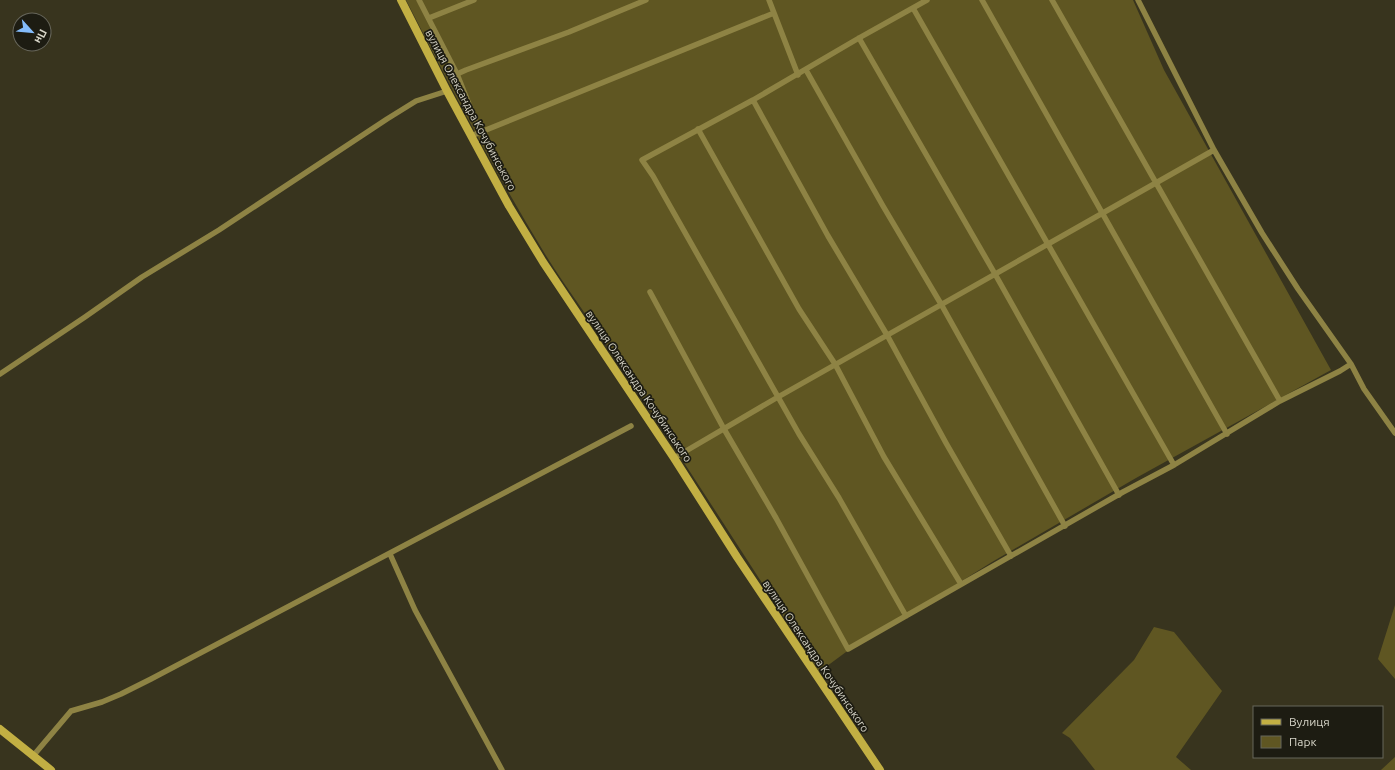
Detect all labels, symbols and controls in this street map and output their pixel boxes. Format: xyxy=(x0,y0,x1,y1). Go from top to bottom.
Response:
north arrow xyxy=(12,12,52,52)
text: Пн xyxy=(32,27,50,46)
street label: вулиця Олександра Кочубинського xyxy=(423,27,519,193)
street label: вулиця Олександра Кочубинського xyxy=(584,308,694,464)
street label: вулиця Олександра Кочубинського xyxy=(761,578,871,734)
legend xyxy=(1253,706,1383,758)
text: Вулиця xyxy=(1289,715,1330,728)
text: Парк xyxy=(1289,735,1317,748)

